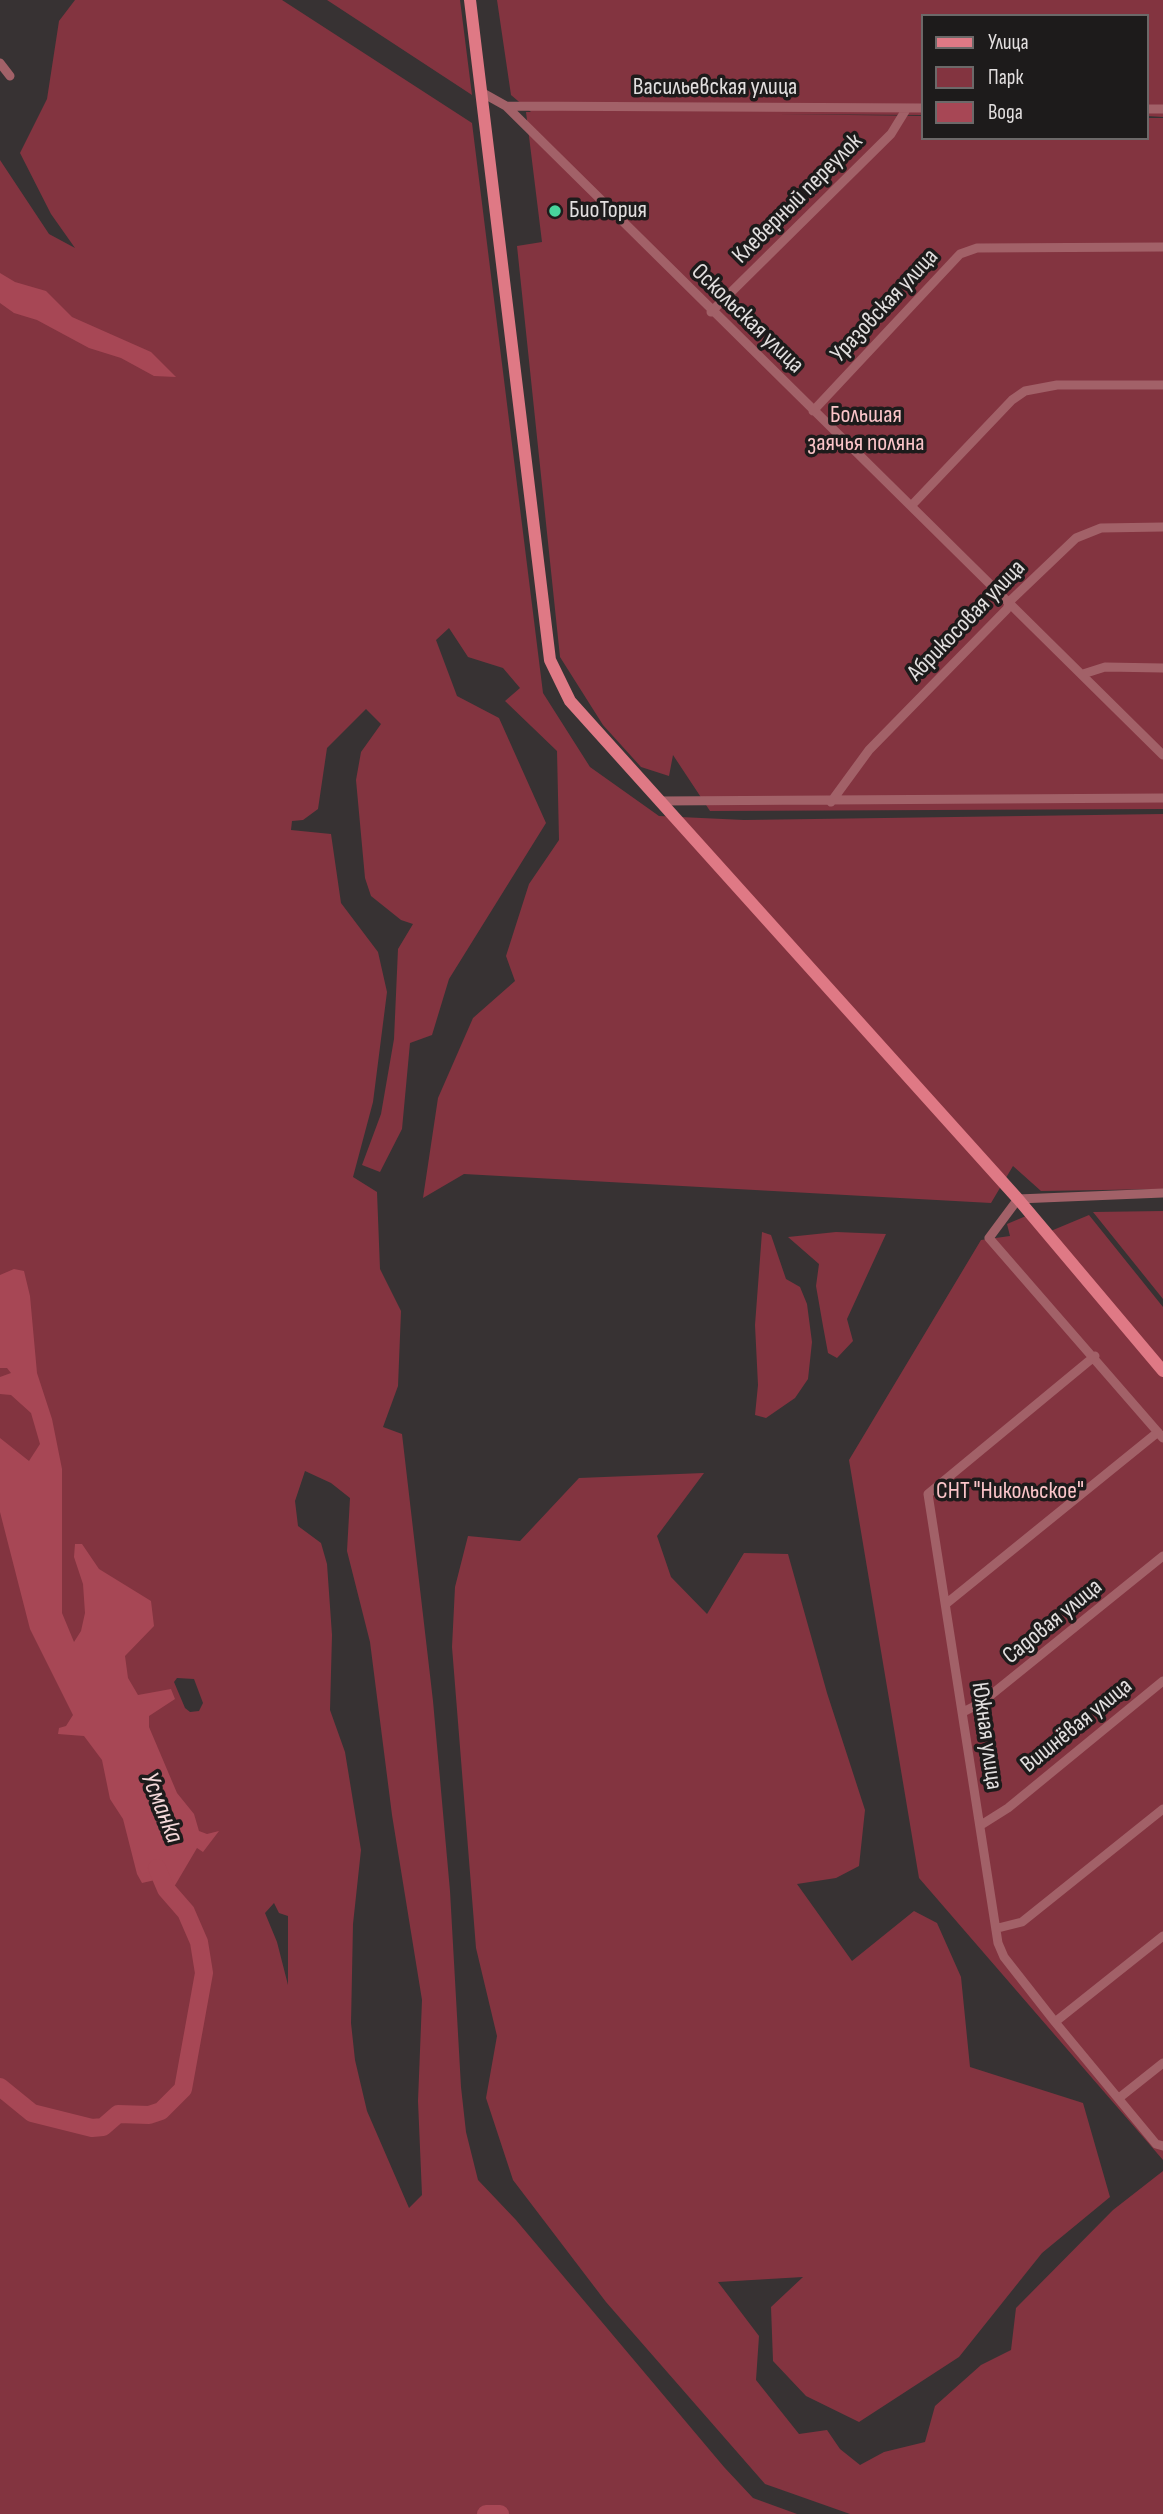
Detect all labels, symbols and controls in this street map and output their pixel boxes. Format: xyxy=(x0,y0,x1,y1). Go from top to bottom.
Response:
legend xyxy=(922,14,1149,140)
text: Улица xyxy=(988,30,1029,55)
text: Парк xyxy=(988,65,1023,90)
street label: Васильевская улица xyxy=(633,74,797,102)
text: Вода xyxy=(988,100,1023,125)
street label: Клеверный переулок xyxy=(727,128,869,270)
place label: БиоТория xyxy=(569,197,647,225)
marker: БиоТория xyxy=(547,203,563,219)
street label: Уразовская улица xyxy=(825,243,945,369)
street label: Оскольская улица xyxy=(685,258,809,380)
park label: Большая заячья поляна xyxy=(808,402,924,458)
street label: Абрикосовая улица xyxy=(902,554,1032,688)
park label: СНТ "Никольское" xyxy=(936,1478,1084,1506)
street label: Садовая улица xyxy=(997,1573,1109,1671)
street label: Вишнёвая улица xyxy=(1016,1672,1138,1780)
street label: Южная улица xyxy=(964,1680,1008,1792)
water label: Усманка xyxy=(133,1768,189,1848)

